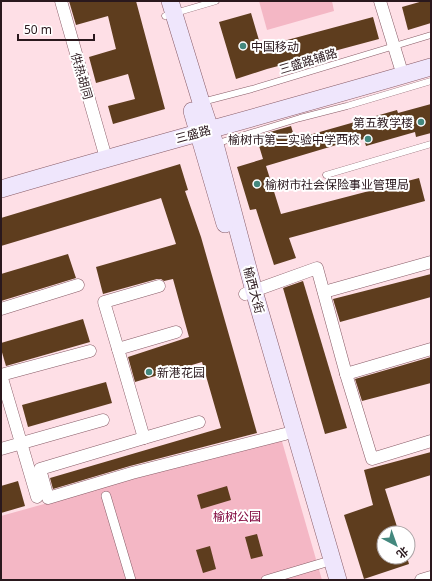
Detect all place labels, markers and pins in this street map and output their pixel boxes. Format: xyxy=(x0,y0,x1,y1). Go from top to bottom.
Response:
place label: 中国移动 xyxy=(251,38,299,55)
marker: 中国移动 xyxy=(238,41,248,51)
place label: 第五教学楼 xyxy=(353,114,413,131)
marker: 第五教学楼 xyxy=(416,117,426,127)
place label: 榆树市第二实验中学西校 xyxy=(228,131,360,148)
marker: 榆树市第二实验中学西校 xyxy=(363,134,373,144)
place label: 榆树市社会保险事业管理局 xyxy=(265,176,409,193)
marker: 榆树市社会保险事业管理局 xyxy=(252,179,262,189)
place label: 新港花园 xyxy=(157,364,205,381)
marker: 新港花园 xyxy=(144,367,154,377)

